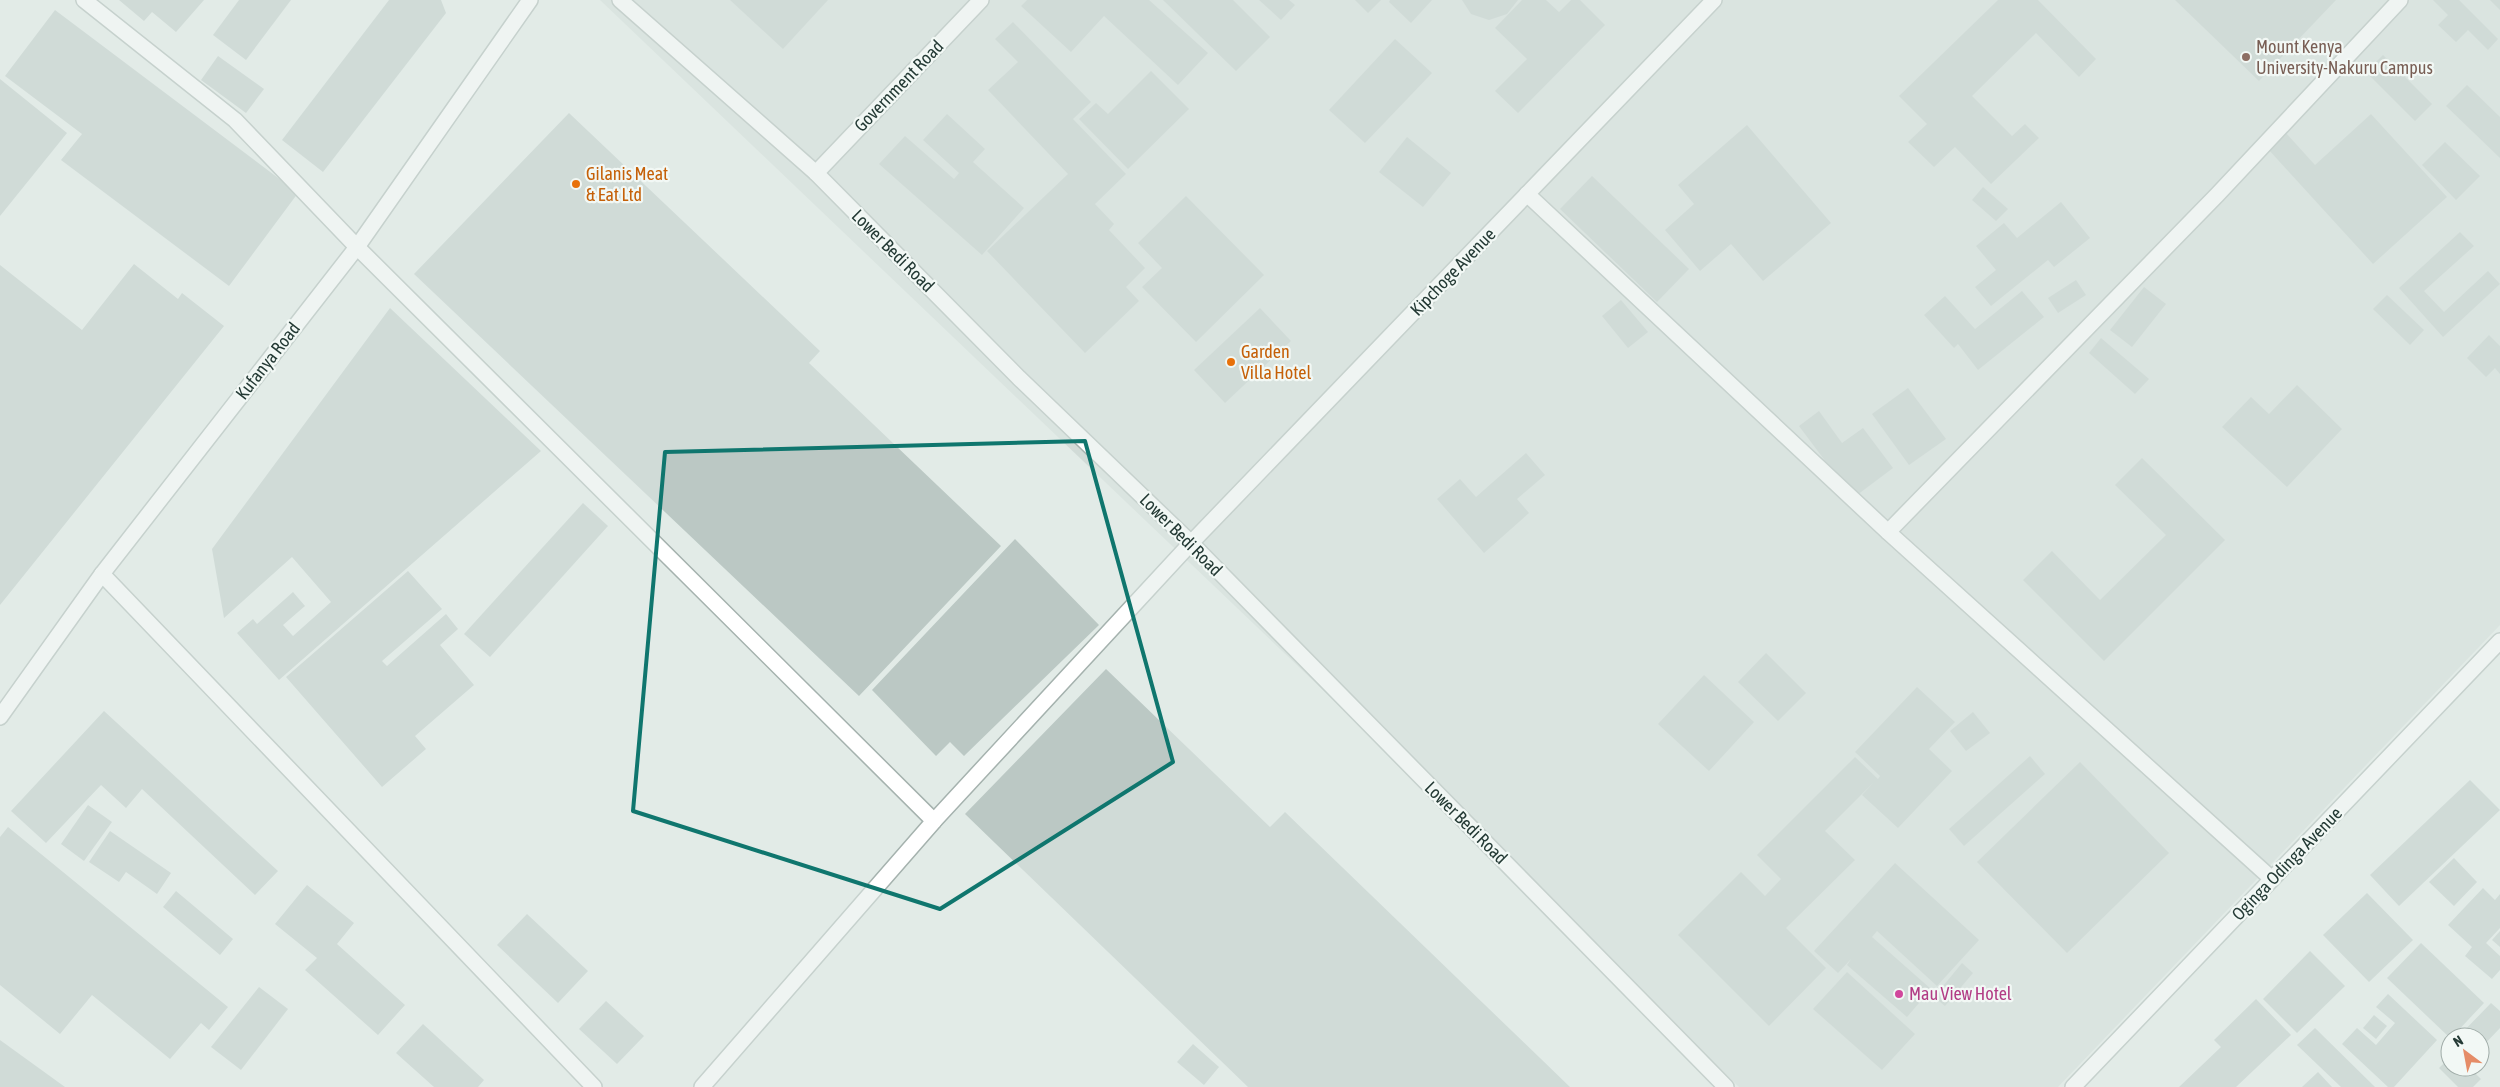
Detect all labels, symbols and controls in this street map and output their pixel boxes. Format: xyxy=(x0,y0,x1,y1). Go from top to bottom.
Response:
street label: Government Road xyxy=(850,36,948,136)
place label: Mount Kenya University-Nakuru Campus xyxy=(2256,36,2433,78)
marker: Mount Kenya University-Nakuru Campus xyxy=(2240,51,2252,63)
place label: Gilanis Meat & Eat Ltd xyxy=(586,163,668,205)
marker: Gilanis Meat & Eat Ltd xyxy=(570,178,582,190)
street label: Lower Bedi Road xyxy=(848,205,939,296)
street label: Kipchoge Avenue xyxy=(1406,224,1500,320)
street label: Kufanya Road xyxy=(231,318,304,403)
place label: Garden Villa Hotel xyxy=(1241,341,1311,383)
marker: Garden Villa Hotel xyxy=(1225,356,1237,368)
street label: Lower Bedi Road xyxy=(1136,489,1227,580)
street label: Lower Bedi Road xyxy=(1421,777,1512,868)
street label: Oginga Odinga Avenue xyxy=(2227,803,2346,925)
place label: Mau View Hotel xyxy=(1909,983,2012,1004)
marker: Mau View Hotel xyxy=(1893,988,1905,1000)
north arrow xyxy=(2440,1027,2490,1077)
text: N xyxy=(2450,1032,2466,1050)

